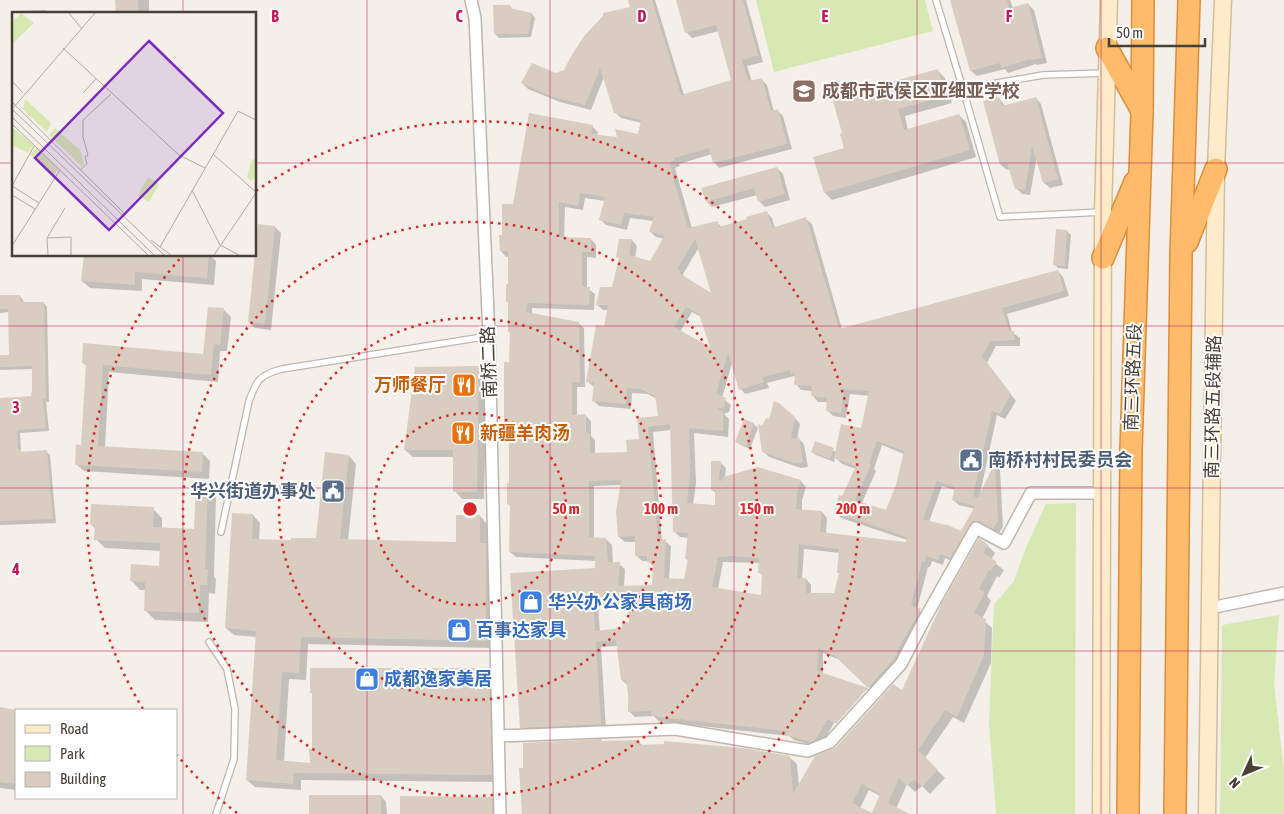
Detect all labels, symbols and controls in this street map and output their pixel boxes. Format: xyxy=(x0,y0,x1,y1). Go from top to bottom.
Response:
text: B xyxy=(271,7,279,25)
text: C xyxy=(455,7,463,25)
text: D xyxy=(638,7,647,25)
text: E xyxy=(822,7,829,25)
text: F xyxy=(1006,7,1013,25)
inset map xyxy=(12,12,256,256)
scale bar xyxy=(1109,15,1205,47)
text: 50 m xyxy=(1116,24,1143,41)
school or university icon: 成都市武侯区亚细亚学校 xyxy=(791,78,817,104)
place label: 成都市武侯区亚细亚学校 xyxy=(822,80,1020,101)
street label: 南三环路五段 xyxy=(1120,323,1145,431)
street label: 南桥二路 xyxy=(477,326,500,398)
street label: 南三环路五段辅路 xyxy=(1201,335,1224,479)
restaurant icon: 万师餐厅 xyxy=(451,372,477,398)
place label: 万师餐厅 xyxy=(374,374,446,395)
text: 3 xyxy=(12,398,20,416)
restaurant icon: 新疆羊肉汤 xyxy=(450,420,476,446)
place label: 新疆羊肉汤 xyxy=(480,422,570,443)
public building icon: 南桥村村民委员会 xyxy=(958,447,984,473)
place label: 南桥村村民委员会 xyxy=(988,449,1132,470)
public building icon: 华兴街道办事处 xyxy=(320,478,346,504)
place label: 华兴街道办事处 xyxy=(190,480,316,501)
centre of rings xyxy=(461,500,479,518)
text: 50 m xyxy=(553,500,580,517)
text: 100 m xyxy=(644,500,678,517)
text: 150 m xyxy=(740,500,774,517)
text: 200 m xyxy=(836,500,870,517)
text: 4 xyxy=(11,560,20,578)
shop icon: 华兴办公家具商场 xyxy=(518,589,544,615)
place label: 华兴办公家具商场 xyxy=(548,591,692,612)
shop icon: 百事达家具 xyxy=(446,617,472,643)
place label: 百事达家具 xyxy=(476,619,566,640)
shop icon: 成都逸家美居 xyxy=(354,666,380,692)
place label: 成都逸家美居 xyxy=(384,668,492,689)
legend xyxy=(15,709,178,799)
text: Road xyxy=(60,720,89,737)
text: Park xyxy=(60,745,85,762)
north arrow xyxy=(1219,749,1269,799)
text: Building xyxy=(60,770,106,787)
text: N xyxy=(1226,775,1243,792)

